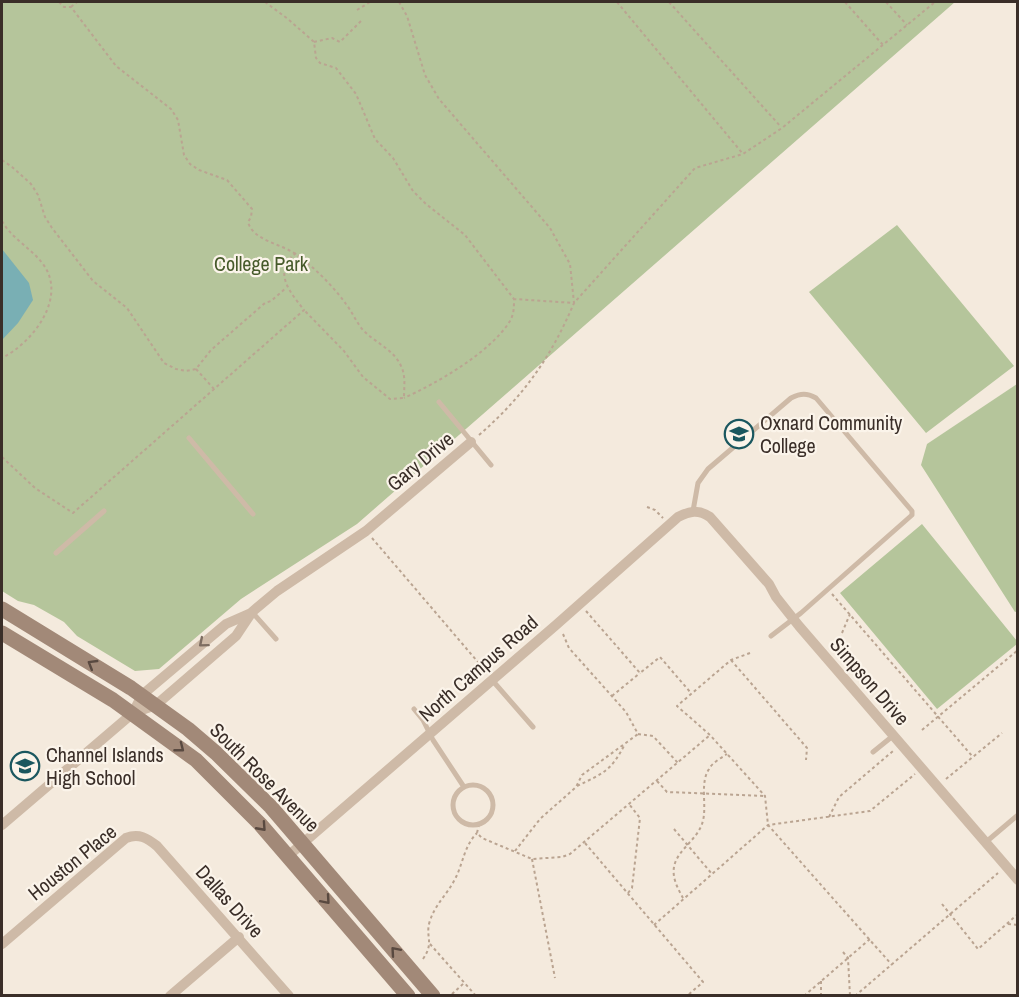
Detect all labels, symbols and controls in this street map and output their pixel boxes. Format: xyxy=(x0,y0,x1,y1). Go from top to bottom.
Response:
park label: College Park xyxy=(214,250,309,277)
place label: Oxnard Community College xyxy=(760,409,903,459)
school or university icon: Oxnard Community College xyxy=(723,418,755,450)
street label: Gary Drive xyxy=(381,425,459,497)
street label: North Campus Road xyxy=(413,609,543,727)
street label: Simpson Drive xyxy=(824,631,916,731)
one-way arrow xyxy=(199,636,210,647)
one-way arrow xyxy=(88,660,98,671)
street label: South Rose Avenue xyxy=(204,716,326,838)
one-way arrow xyxy=(173,740,184,751)
place label: Channel Islands High School xyxy=(46,741,164,791)
school or university icon: Channel Islands High School xyxy=(9,750,41,782)
street label: Houston Place xyxy=(22,818,122,906)
one-way arrow xyxy=(255,820,266,831)
street label: Dallas Drive xyxy=(190,859,270,943)
one-way arrow xyxy=(319,893,330,904)
one-way arrow xyxy=(391,947,402,958)

